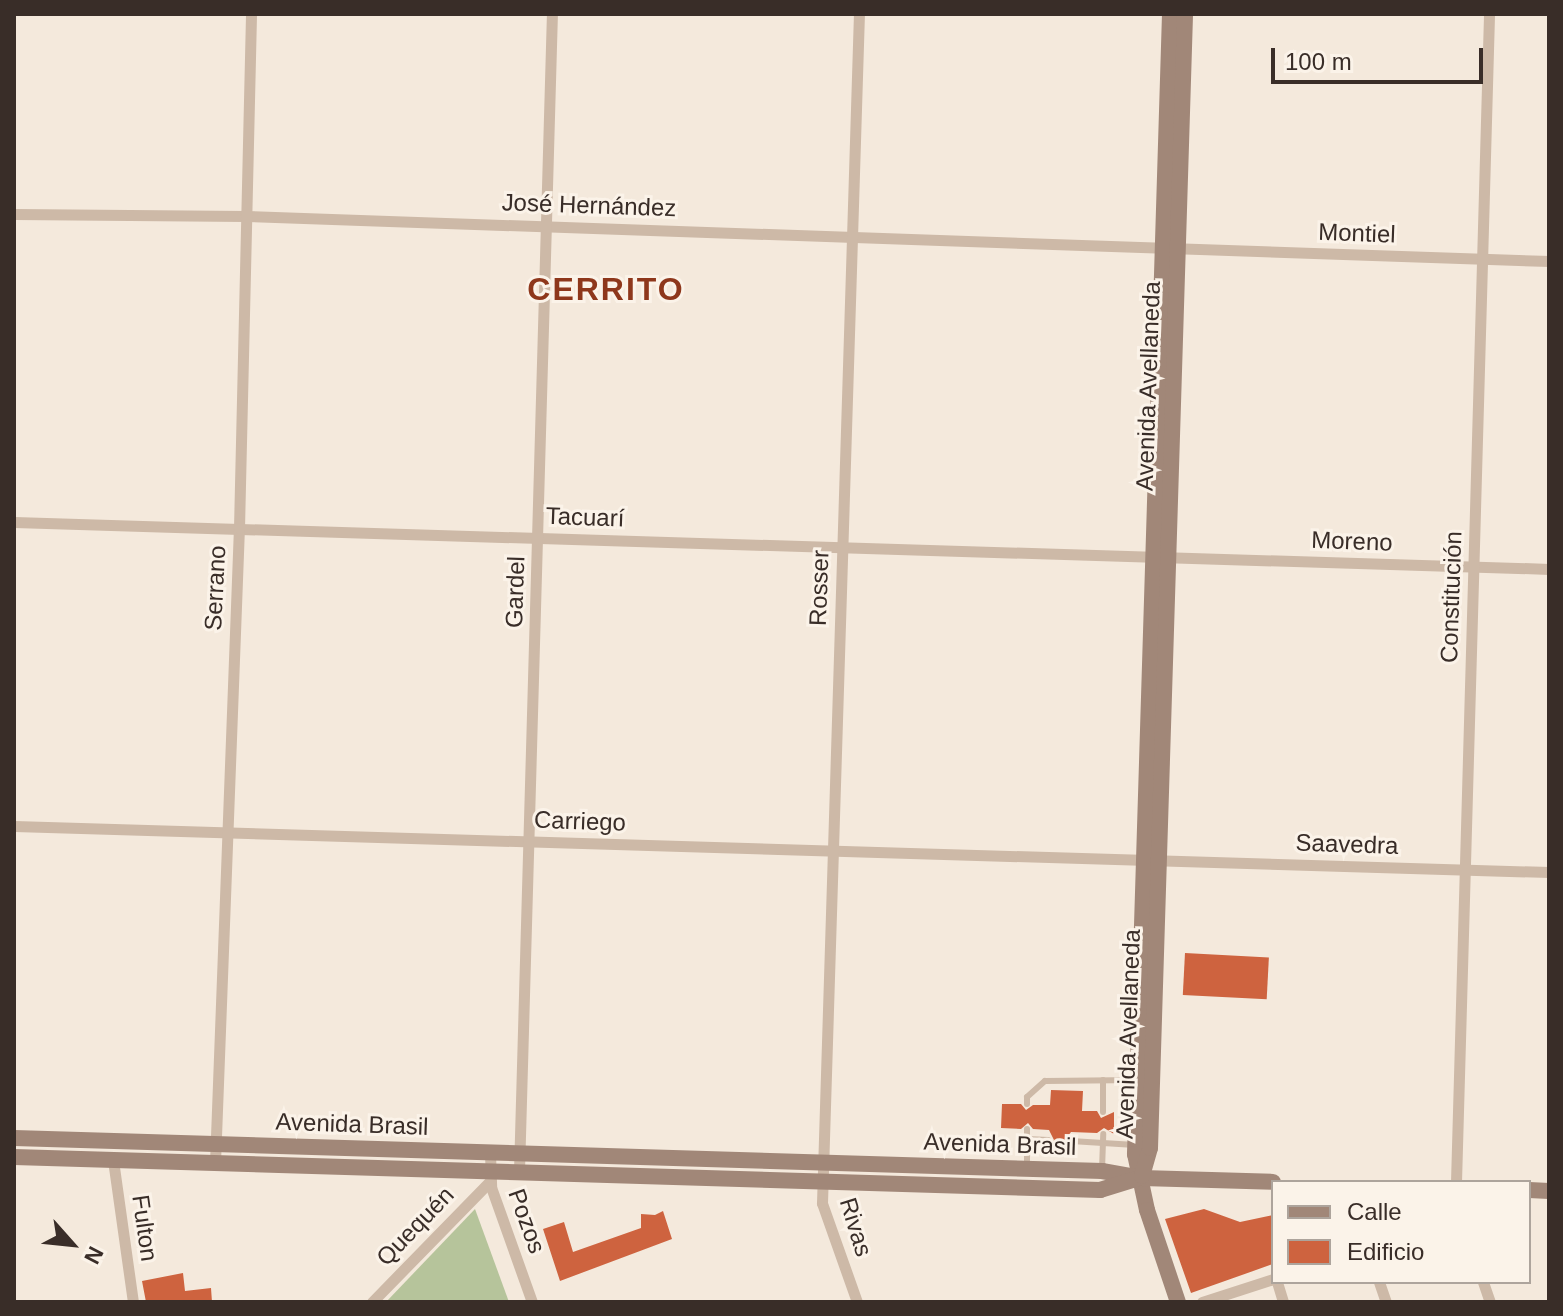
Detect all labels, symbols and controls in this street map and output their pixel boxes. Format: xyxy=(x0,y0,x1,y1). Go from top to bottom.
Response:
scale bar xyxy=(1275,32,1487,82)
text: 100 m xyxy=(1285,48,1352,75)
street label: José Hernández xyxy=(501,188,677,222)
street label: Montiel xyxy=(1318,217,1396,249)
district label: CERRITO xyxy=(527,270,685,308)
street label: Avenida Avellaneda xyxy=(1130,280,1166,492)
street label: Tacuarí xyxy=(545,501,625,533)
street label: Moreno xyxy=(1311,525,1393,557)
street label: Constitución xyxy=(1434,531,1468,663)
street label: Serrano xyxy=(198,545,232,631)
street label: Rosser xyxy=(803,550,835,626)
street label: Gardel xyxy=(499,556,531,628)
street label: Carriego xyxy=(534,805,626,837)
street label: Saavedra xyxy=(1295,828,1399,860)
street label: Avenida Avellaneda xyxy=(1110,928,1146,1140)
street label: Avenida Brasil xyxy=(275,1107,429,1141)
street label: Avenida Brasil xyxy=(923,1127,1077,1161)
street label: Quequén xyxy=(370,1180,460,1272)
legend xyxy=(1271,1180,1531,1284)
street label: Pozos xyxy=(502,1185,552,1257)
street label: Fulton xyxy=(126,1193,164,1263)
street label: Rivas xyxy=(833,1194,879,1260)
text: Calle xyxy=(1347,1198,1402,1225)
north arrow xyxy=(32,1204,112,1284)
text: Edificio xyxy=(1347,1238,1424,1265)
text: N xyxy=(79,1242,109,1268)

